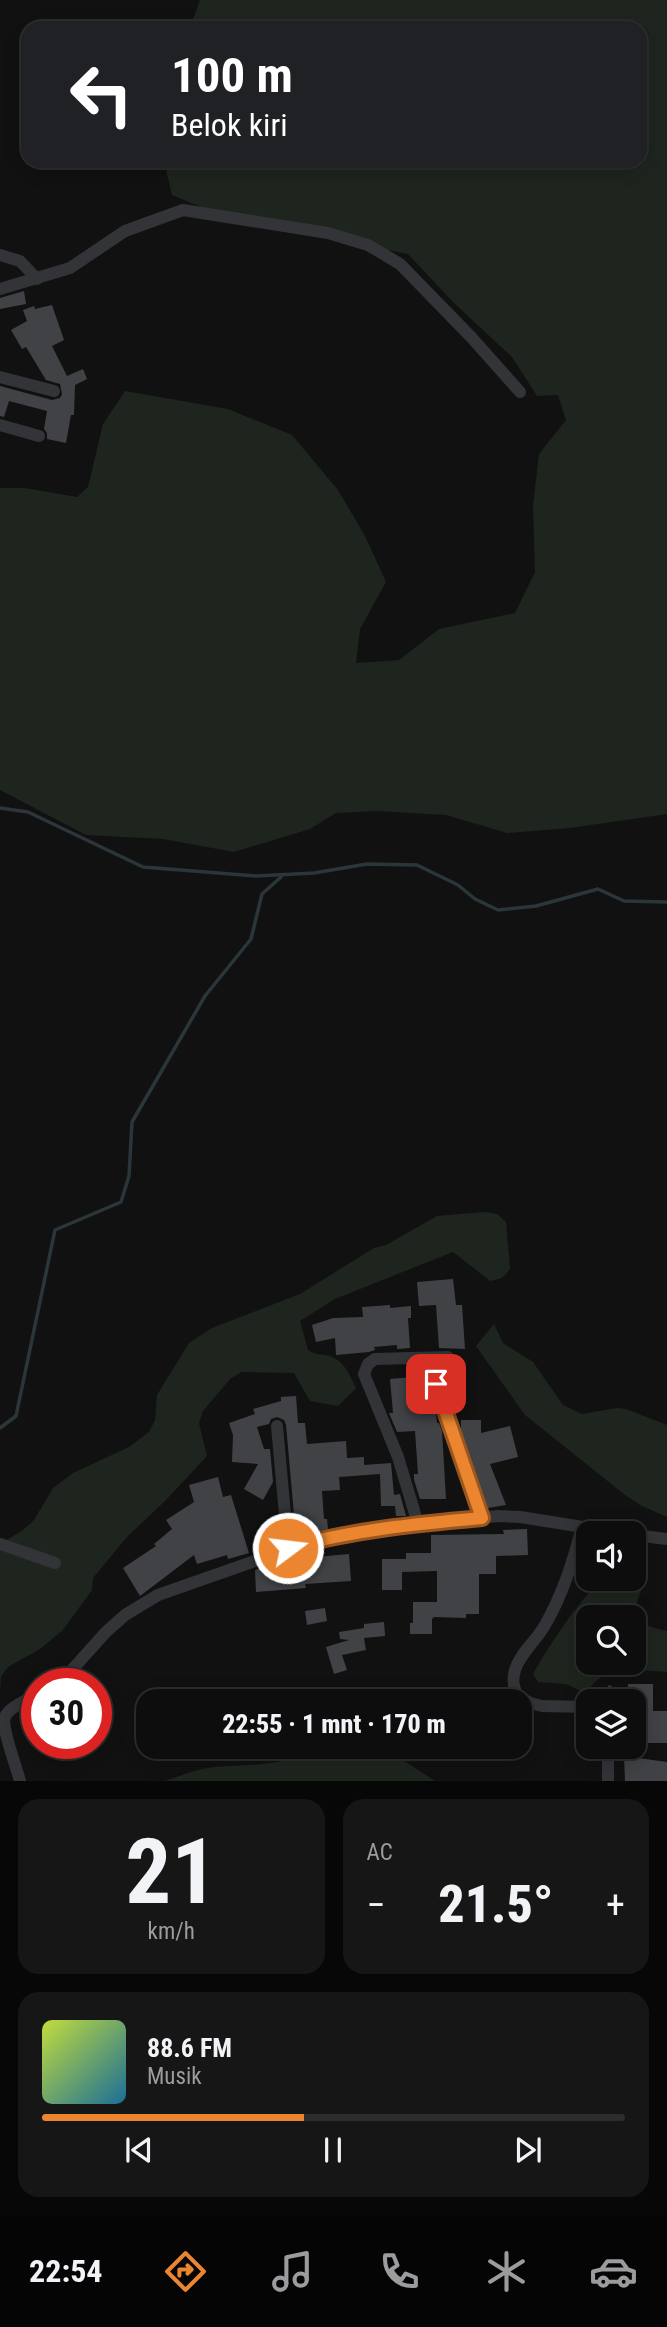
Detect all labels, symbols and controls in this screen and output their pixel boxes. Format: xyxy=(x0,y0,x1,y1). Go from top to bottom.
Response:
text: 100 m xyxy=(171,47,293,104)
icon: left xyxy=(56,49,147,140)
text: Belok kiri xyxy=(171,106,288,144)
pin xyxy=(406,1354,466,1414)
icon: arrive xyxy=(417,1365,455,1403)
position arrow xyxy=(251,1511,325,1585)
map controls xyxy=(576,1521,646,1759)
button: sound xyxy=(576,1521,646,1591)
button: search xyxy=(576,1605,646,1675)
speed limit sign: 30 xyxy=(21,1668,112,1759)
button: layers xyxy=(576,1689,646,1759)
text: 22:55 · 1 mnt · 170 m xyxy=(222,1709,446,1739)
text: 21 xyxy=(125,1819,217,1925)
text: AC xyxy=(367,1839,393,1866)
text: 21.5° xyxy=(438,1874,553,1935)
text: − xyxy=(367,1883,386,1927)
text: + xyxy=(606,1883,625,1927)
text: km/h xyxy=(148,1918,195,1945)
text: 88.6 FM xyxy=(147,2033,232,2063)
text: Musik xyxy=(147,2063,202,2090)
icon: previous xyxy=(120,2131,158,2169)
icon: pause xyxy=(314,2131,352,2169)
icon: next xyxy=(509,2131,547,2169)
icon: directions xyxy=(161,2247,210,2296)
icon: music xyxy=(268,2247,317,2296)
icon: phone xyxy=(375,2247,424,2296)
icon: climate xyxy=(482,2247,531,2296)
icon: car xyxy=(589,2247,638,2296)
text: 22:54 xyxy=(29,2252,102,2290)

